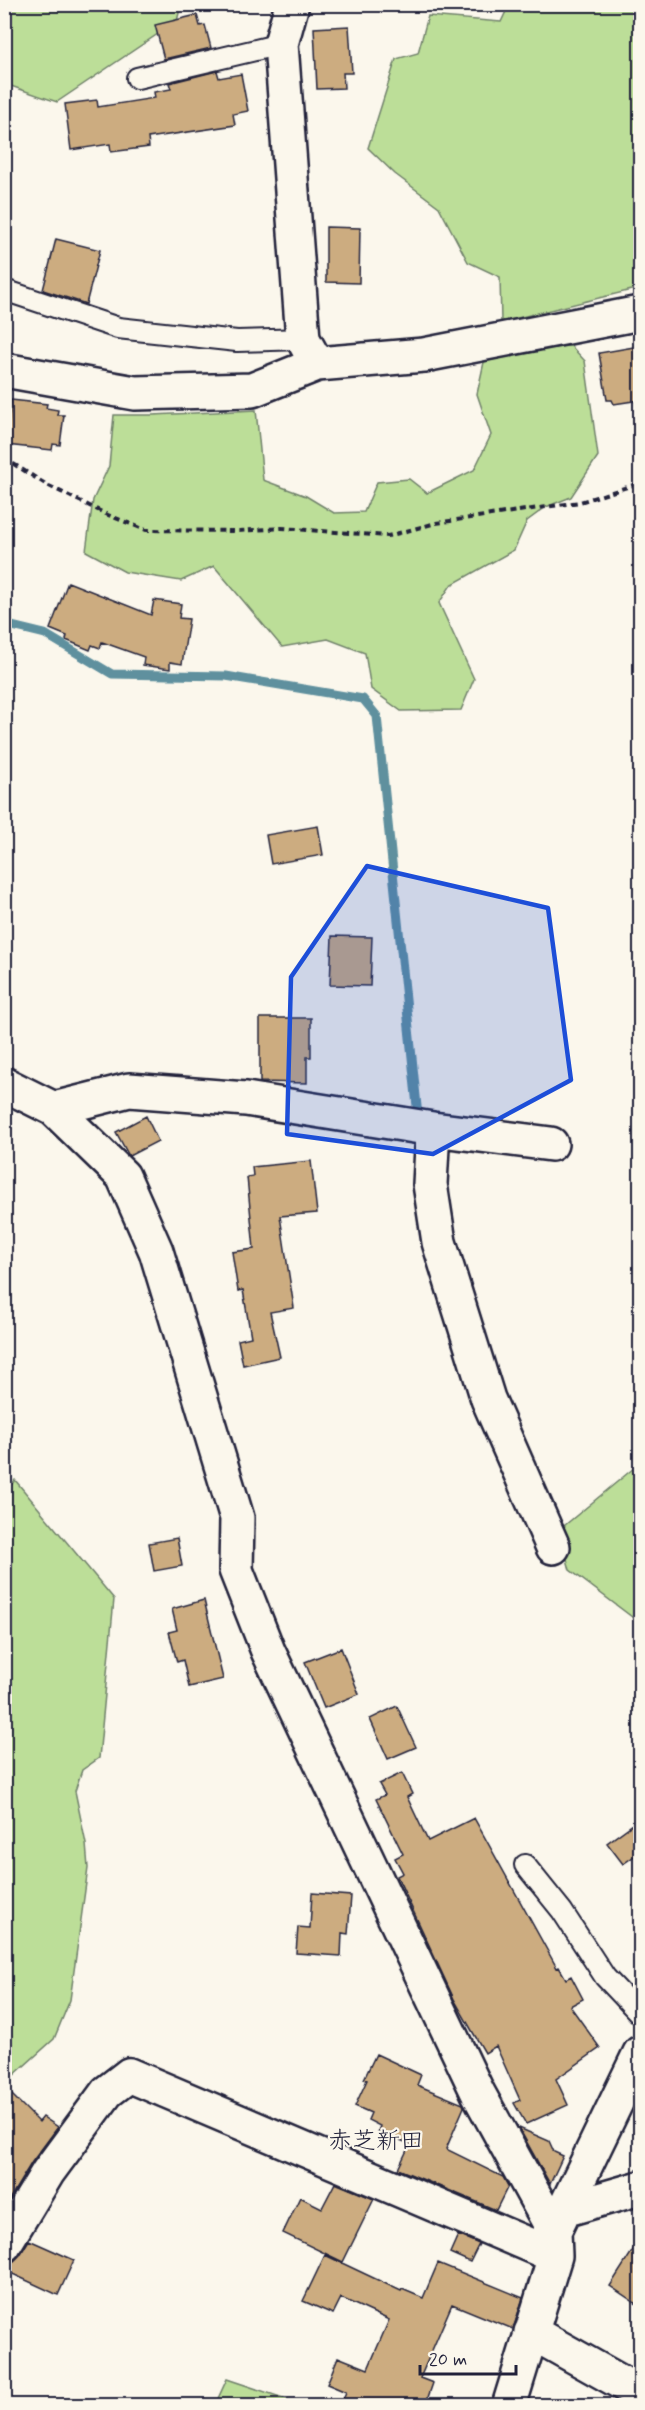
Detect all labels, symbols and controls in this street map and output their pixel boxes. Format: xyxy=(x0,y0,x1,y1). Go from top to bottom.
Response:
district label: 赤芝新田 xyxy=(328,2126,424,2157)
scale bar xyxy=(420,2338,516,2376)
text: 20 m xyxy=(429,2348,467,2372)

